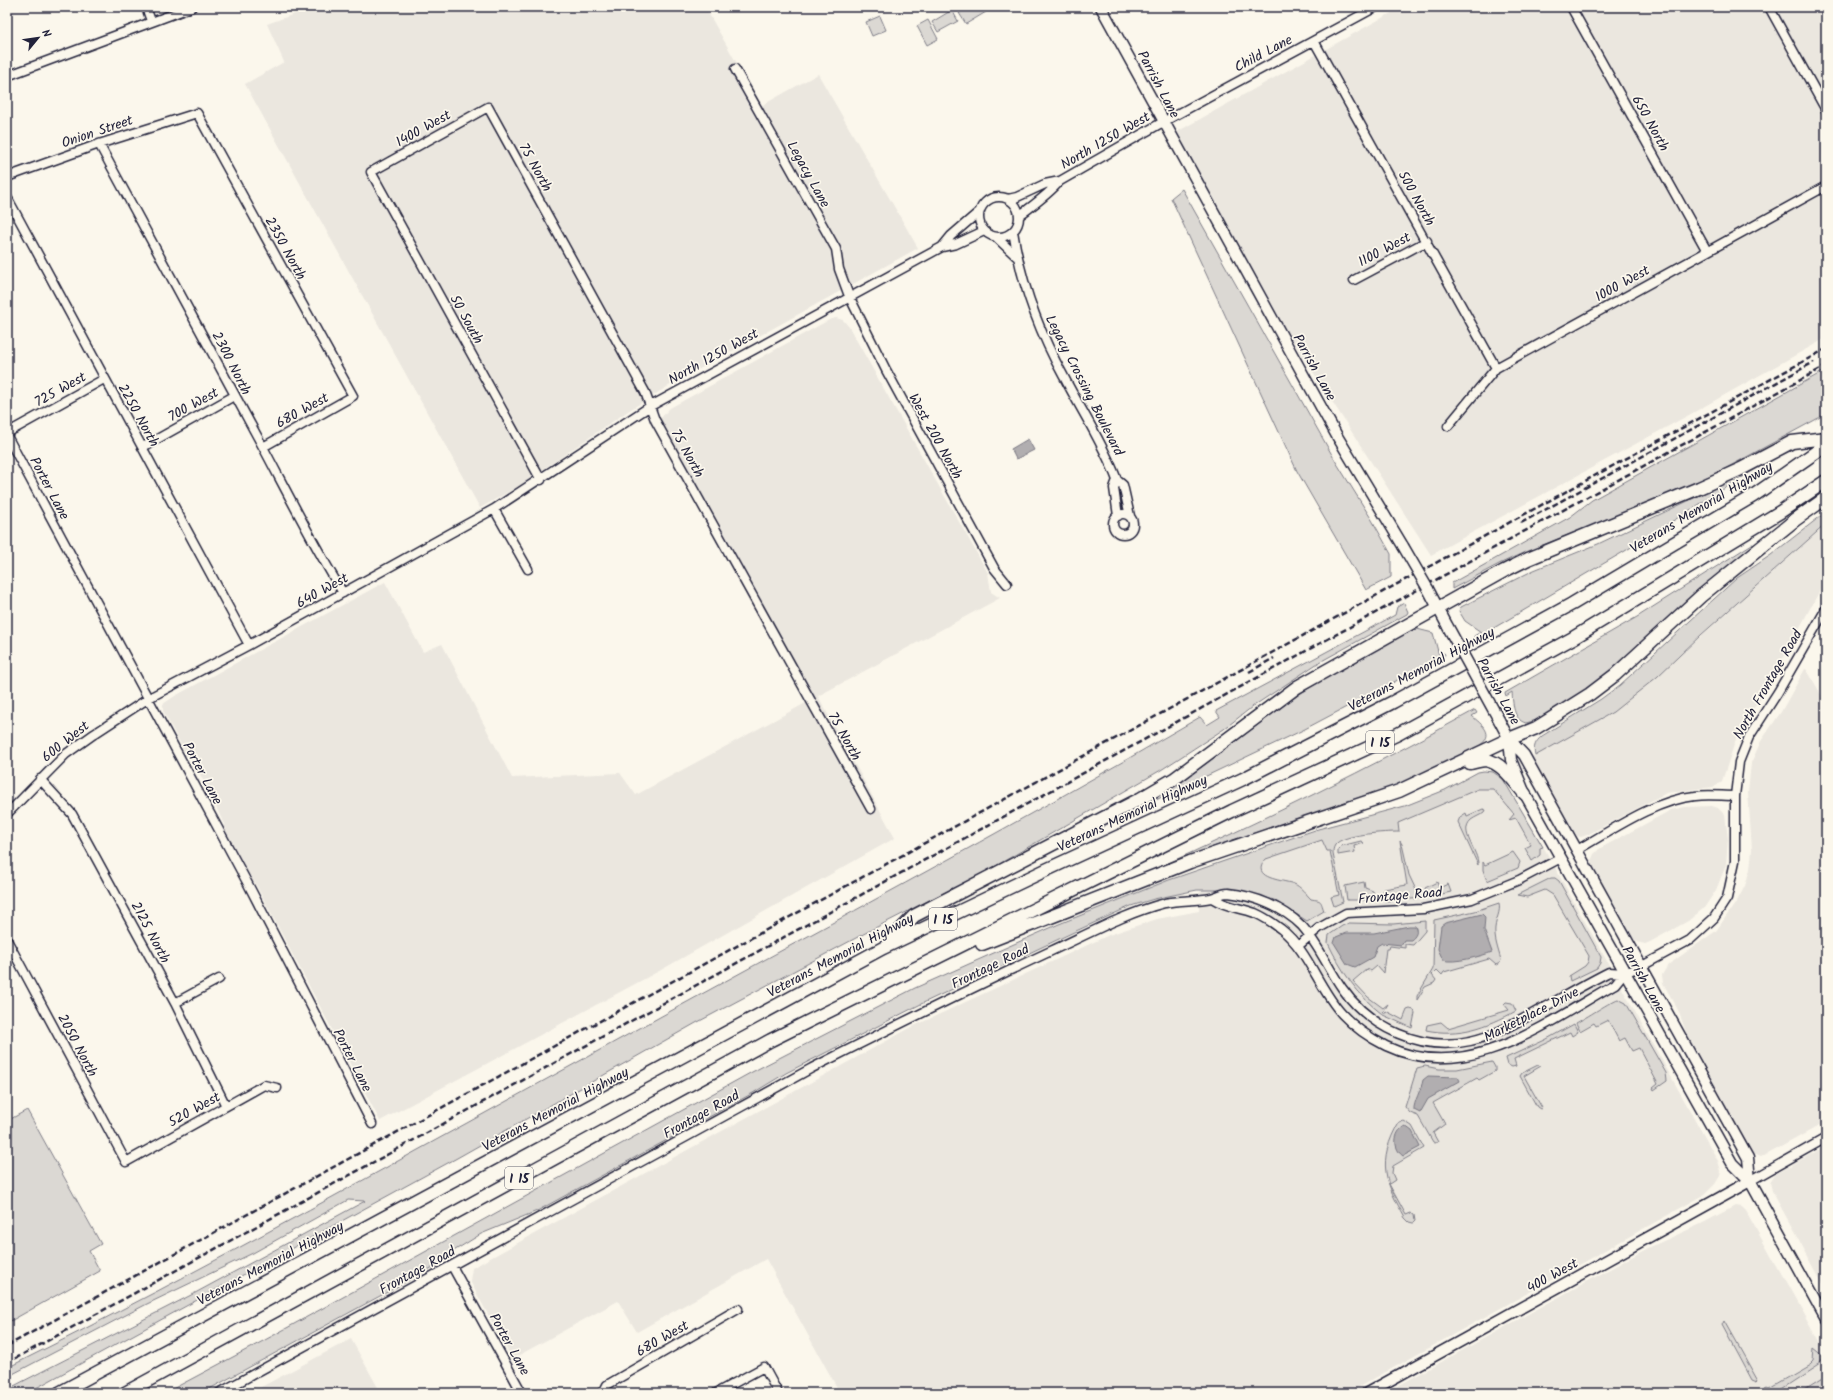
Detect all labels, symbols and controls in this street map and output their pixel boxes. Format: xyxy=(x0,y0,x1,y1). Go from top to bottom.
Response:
north arrow xyxy=(18,18,58,58)
text: N xyxy=(36,26,55,41)
street label: Child Lane xyxy=(1230,29,1297,78)
street label: Parrish Lane xyxy=(1131,47,1185,123)
street label: 650 North xyxy=(1626,91,1675,156)
street label: 1400 West xyxy=(392,104,456,153)
street label: North 1250 West xyxy=(1057,106,1155,175)
street label: Onion Street xyxy=(59,109,137,154)
street label: Legacy Lane xyxy=(781,137,836,213)
street label: 75 North xyxy=(513,139,558,196)
street label: 500 North xyxy=(1392,167,1440,230)
street label: 2350 North xyxy=(259,213,312,284)
street label: 1100 West xyxy=(1354,227,1415,273)
street label: 1000 West xyxy=(1591,260,1654,308)
street label: 50 South xyxy=(444,291,489,348)
street label: Legacy Crossing Boulevard xyxy=(1039,311,1130,461)
street label: North 1250 West xyxy=(664,323,763,391)
street label: 2300 North xyxy=(206,328,257,399)
street label: Parrish Lane xyxy=(1287,330,1342,406)
street label: 725 West xyxy=(31,366,91,413)
street label: 2250 North xyxy=(112,380,165,451)
street label: 700 West xyxy=(164,382,223,428)
street label: 680 West xyxy=(272,387,333,434)
street label: West 200 North xyxy=(902,389,968,484)
street label: 75 North xyxy=(665,425,710,482)
street label: Porter Lane xyxy=(23,453,75,524)
street label: Veterans Memorial Highway xyxy=(1626,456,1778,559)
street label: 640 West xyxy=(292,567,353,614)
street label: Veterans Memorial Highway xyxy=(1344,622,1499,718)
street label: North Frontage Road xyxy=(1727,625,1809,743)
street label: Parrish Lane xyxy=(1471,654,1526,730)
street label: 75 North xyxy=(822,708,867,765)
street label: 600 West xyxy=(37,715,95,768)
road number: I 15 xyxy=(1366,731,1394,753)
street label: Porter Lane xyxy=(176,738,228,809)
street label: Veterans Memorial Highway xyxy=(1054,769,1212,858)
street label: Frontage Road xyxy=(1357,881,1444,911)
street label: 2125 North xyxy=(125,898,176,967)
street label: Veterans Memorial Highway xyxy=(763,908,918,1004)
road number: I 15 xyxy=(929,908,957,930)
street label: Frontage Road xyxy=(948,938,1034,995)
street label: Parrish Lane xyxy=(1616,942,1671,1018)
street label: Marketplace Drive xyxy=(1480,981,1584,1048)
street label: 2050 North xyxy=(51,1010,103,1081)
street label: Porter Lane xyxy=(327,1025,378,1097)
street label: Veterans Memorial Highway xyxy=(478,1062,633,1158)
street label: Frontage Road xyxy=(659,1084,745,1145)
street label: 520 West xyxy=(164,1086,225,1133)
road number: I 15 xyxy=(505,1167,533,1189)
street label: Veterans Memorial Highway xyxy=(193,1216,348,1312)
street label: Frontage Road xyxy=(375,1240,461,1301)
street label: 400 West xyxy=(1523,1252,1583,1299)
street label: Porter Lane xyxy=(483,1309,536,1380)
street label: 680 West xyxy=(632,1315,693,1363)

